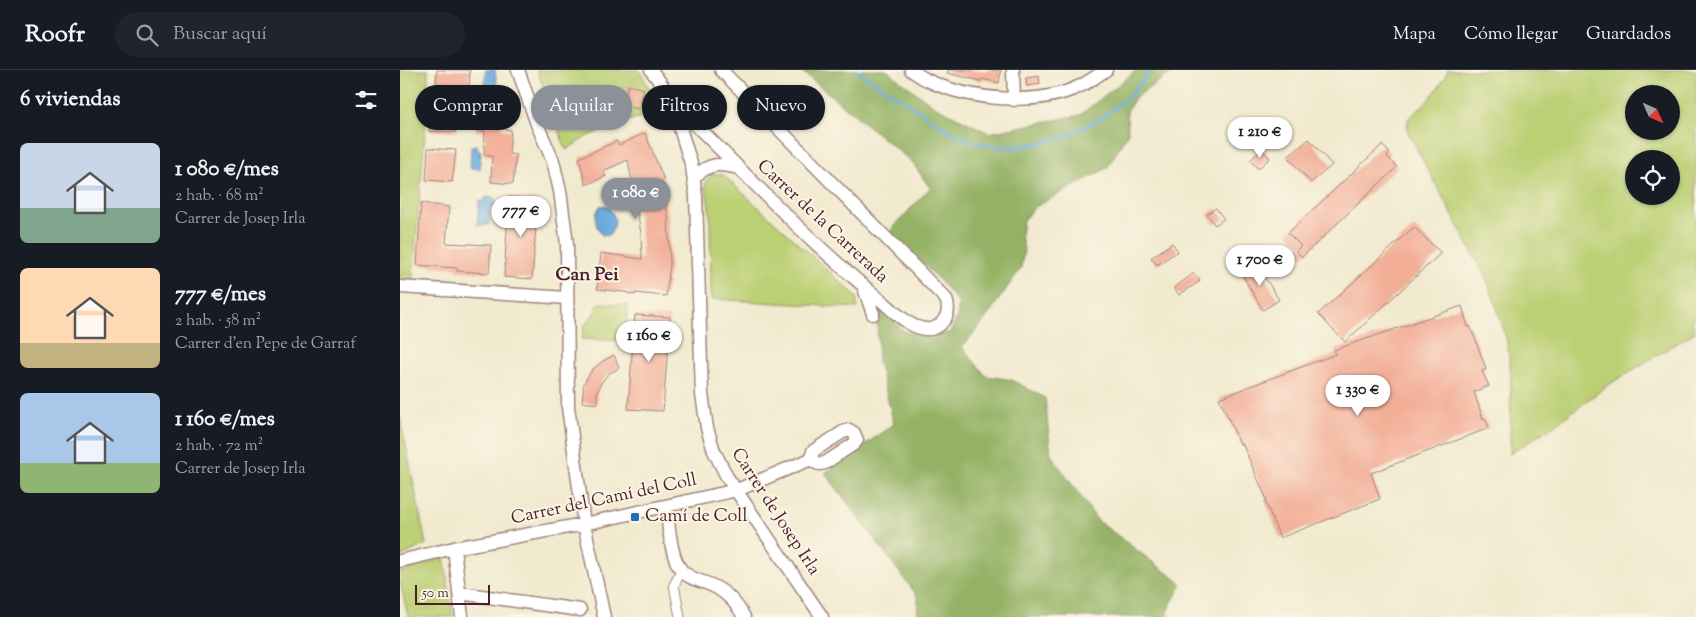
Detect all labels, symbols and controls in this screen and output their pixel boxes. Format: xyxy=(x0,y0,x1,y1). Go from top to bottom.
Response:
search box xyxy=(115,12,465,57)
text: Roofr xyxy=(25,18,85,52)
icon: search xyxy=(133,21,161,49)
text: Buscar aquí xyxy=(173,21,267,48)
text: Mapa xyxy=(1393,22,1436,48)
text: Cómo llegar xyxy=(1464,22,1558,48)
text: Guardados xyxy=(1586,22,1671,48)
text: 6 viviendas xyxy=(20,85,120,115)
chip: Comprar xyxy=(415,85,521,130)
chip: Alquilar xyxy=(531,85,632,130)
chip: Filtros xyxy=(642,85,727,130)
chip: Nuevo xyxy=(737,85,825,130)
north arrow xyxy=(1625,85,1680,140)
map controls xyxy=(1625,85,1680,205)
icon: filters xyxy=(352,86,380,114)
pin: 1 210 € xyxy=(1214,116,1306,159)
text: 1 210 € xyxy=(1238,121,1282,144)
button: locate xyxy=(1625,150,1680,205)
street label: Carrer de la Carrerada xyxy=(750,154,894,290)
text: 1 080 €/mes xyxy=(175,155,279,185)
icon: home xyxy=(60,163,120,223)
pin: 1 080 € xyxy=(590,178,682,220)
text: 1 080 € xyxy=(612,182,660,205)
text: 2 hab. · 68 m² xyxy=(175,185,264,208)
pin: 777 € xyxy=(486,196,556,238)
text: 777 € xyxy=(502,200,540,223)
text: Carrer de Josep Irla xyxy=(175,208,306,231)
pin: 1 700 € xyxy=(1214,244,1306,287)
text: 1 700 € xyxy=(1237,249,1283,272)
district label: Can Pei xyxy=(555,262,619,289)
text: 777 €/mes xyxy=(175,280,266,310)
icon: home xyxy=(60,288,120,348)
text: 2 hab. · 58 m² xyxy=(175,310,261,333)
pin: 1 160 € xyxy=(603,320,695,363)
text: 1 160 € xyxy=(627,325,671,348)
text: Carrer d'en Pepe de Garraf xyxy=(175,333,356,356)
pin: 1 330 € xyxy=(1312,374,1404,417)
text: 1 330 € xyxy=(1336,379,1380,402)
text: 1 160 €/mes xyxy=(175,405,275,435)
icon: home xyxy=(60,413,120,473)
text: 2 hab. · 72 m² xyxy=(175,435,263,458)
street label: Carrer de Josep Irla xyxy=(724,443,826,581)
text: Carrer de Josep Irla xyxy=(175,458,306,481)
street label: Carrer del Camí del Coll xyxy=(509,468,699,532)
place label: Camí de Coll xyxy=(645,504,747,530)
marker: Camí de Coll xyxy=(629,511,641,523)
scale bar xyxy=(415,582,490,605)
text: 50 m xyxy=(422,584,449,604)

